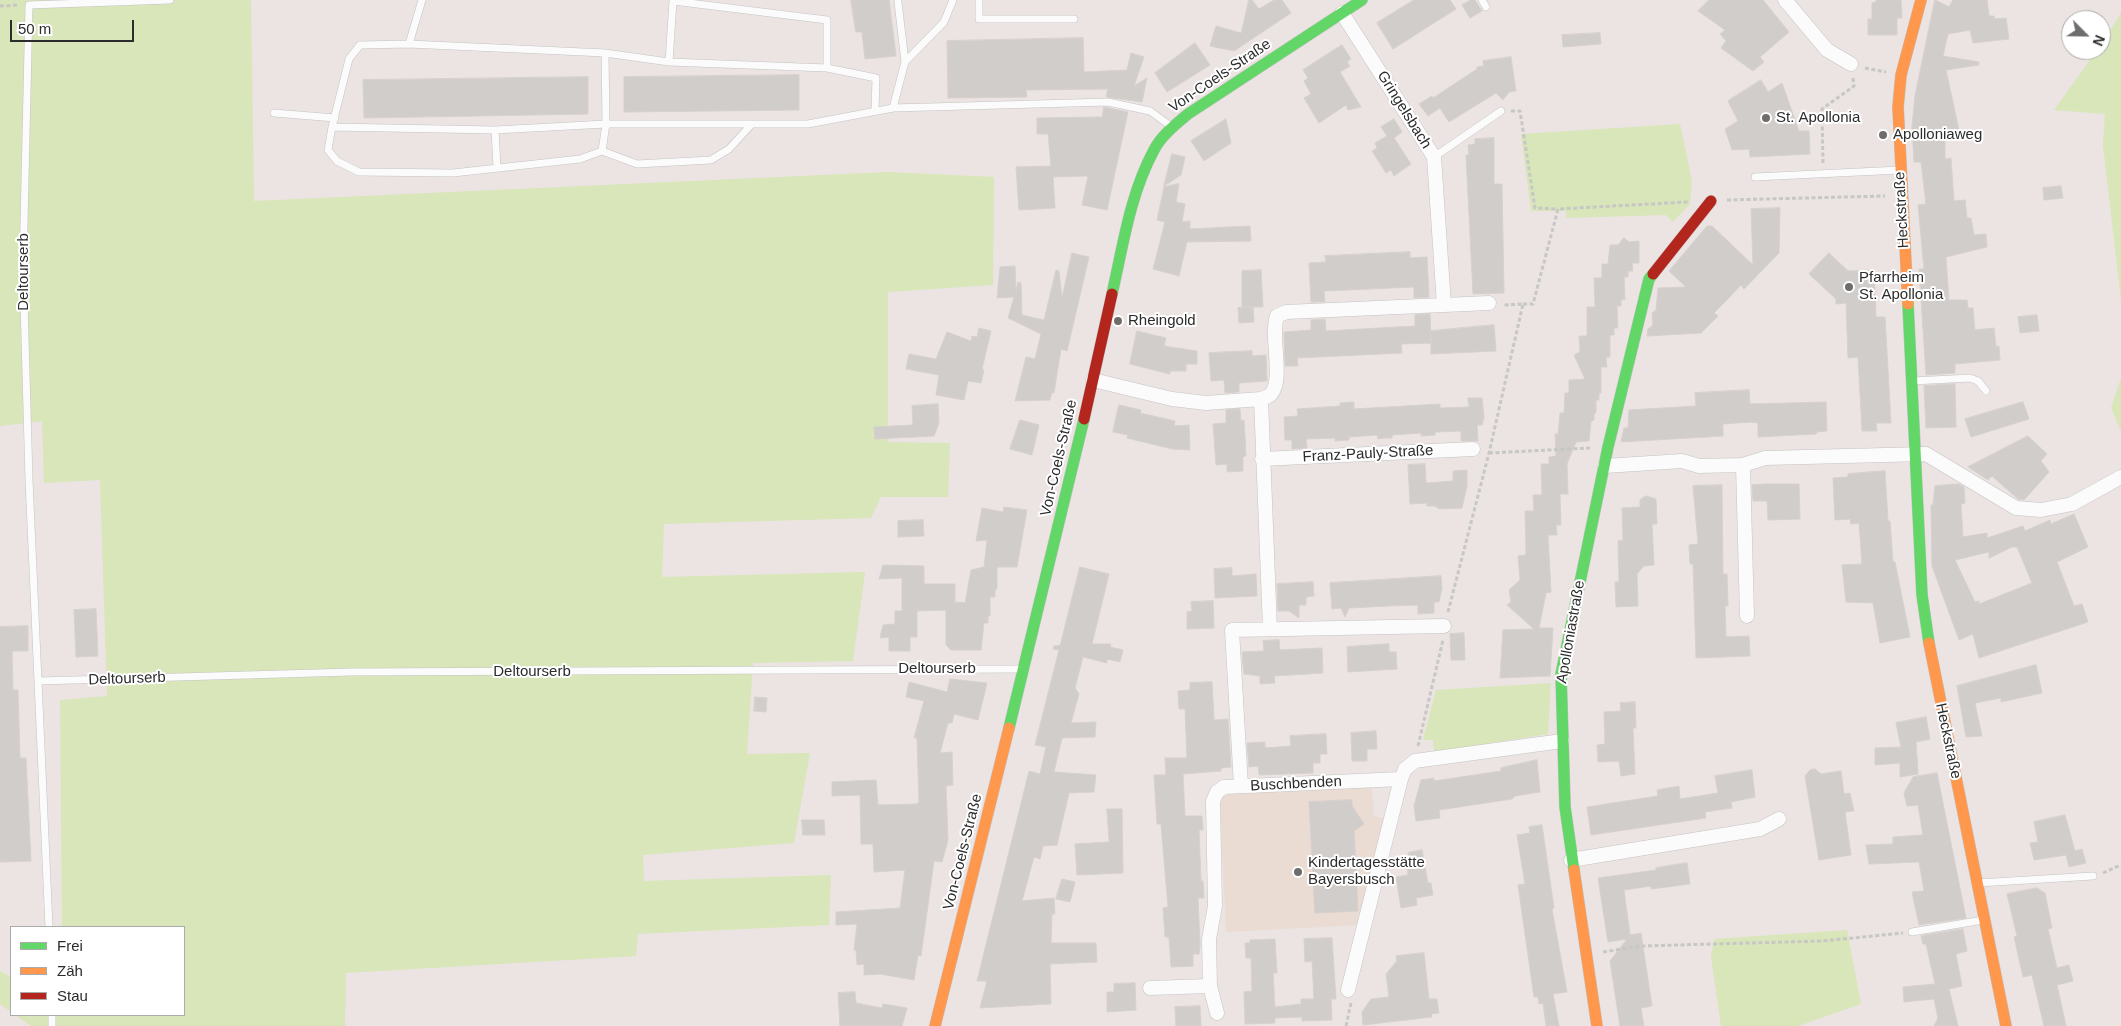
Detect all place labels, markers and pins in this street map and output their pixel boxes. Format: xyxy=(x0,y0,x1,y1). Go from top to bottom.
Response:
place label: St. Apollonia xyxy=(1776,109,1860,127)
marker: St. Apollonia xyxy=(1760,112,1772,124)
place label: Apolloniaweg xyxy=(1893,126,1982,144)
marker: Apolloniaweg xyxy=(1877,129,1889,141)
place label: Pfarrheim St. Apollonia xyxy=(1859,269,1943,304)
marker: Pfarrheim St. Apollonia xyxy=(1843,281,1855,293)
place label: Rheingold xyxy=(1128,312,1196,330)
marker: Rheingold xyxy=(1112,315,1124,327)
place label: Kindertagesstätte Bayersbusch xyxy=(1308,854,1425,889)
marker: Kindertagesstätte Bayersbusch xyxy=(1292,866,1304,878)

